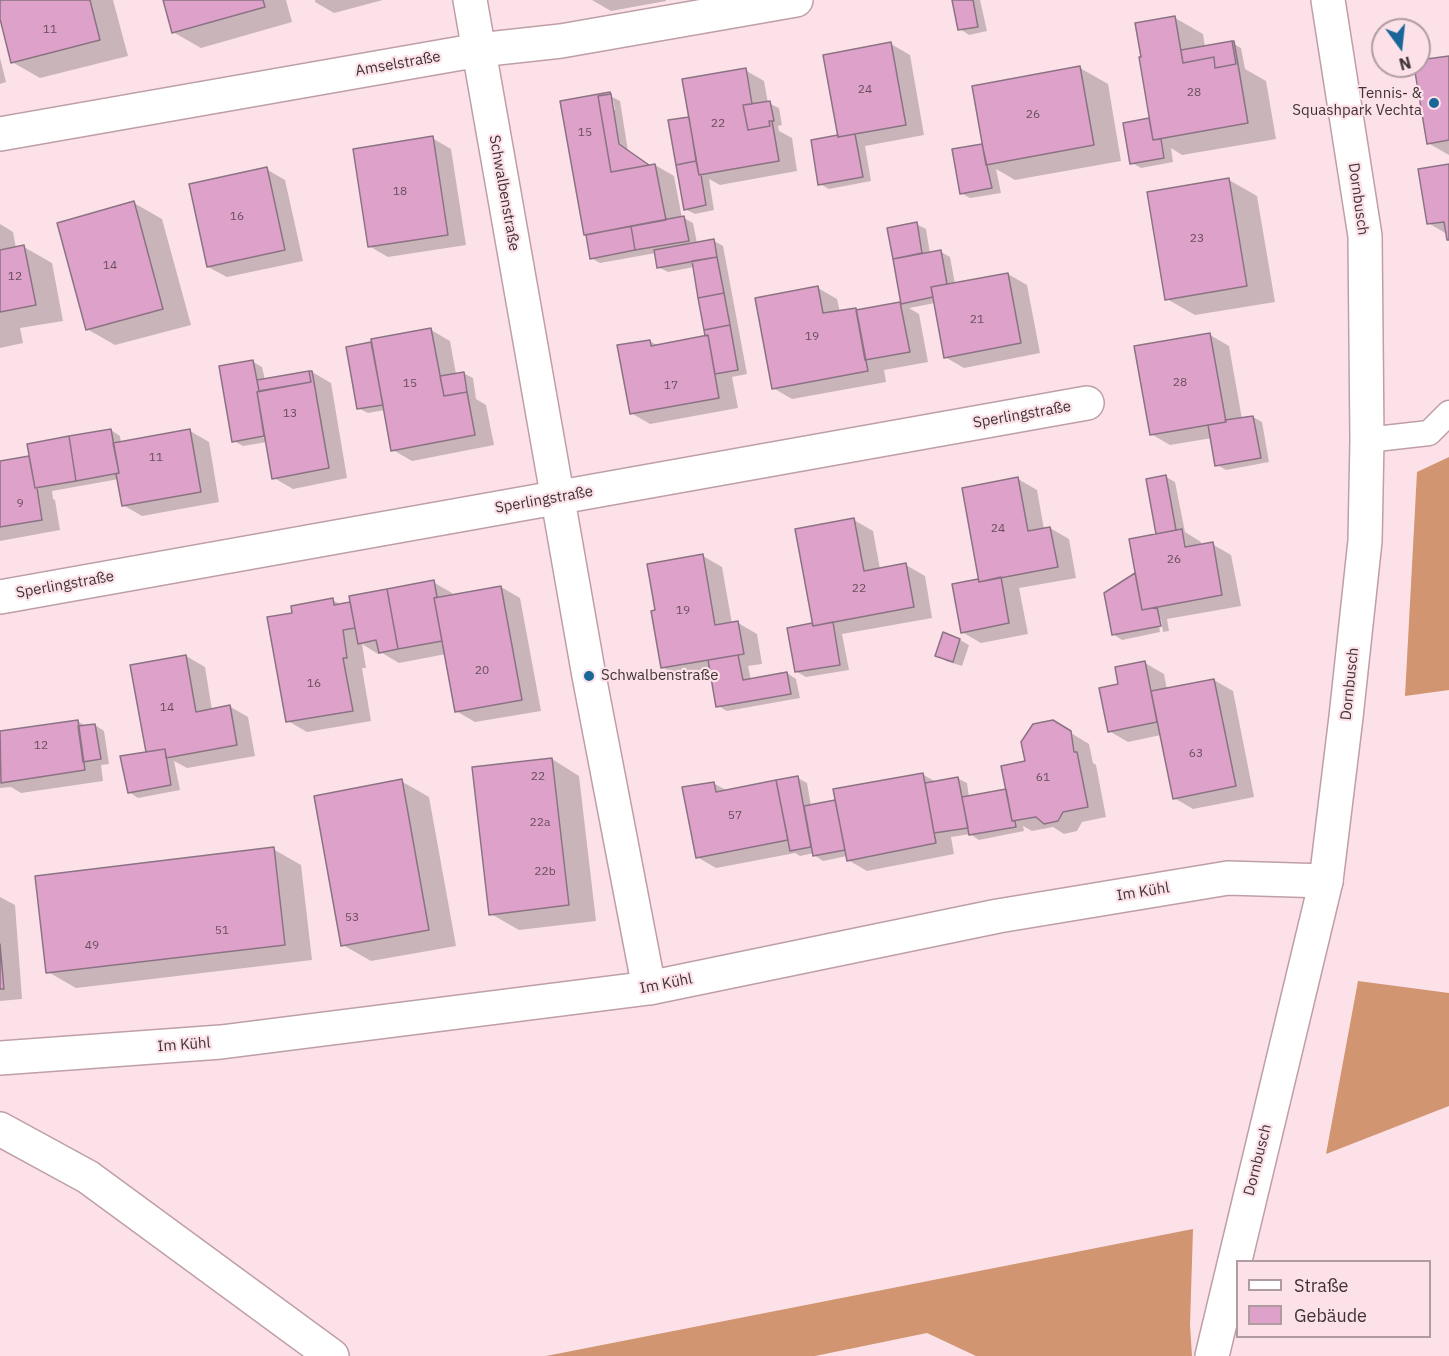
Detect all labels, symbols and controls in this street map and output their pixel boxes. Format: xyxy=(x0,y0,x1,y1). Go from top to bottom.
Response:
north arrow xyxy=(1371,18,1431,78)
house number: 11 xyxy=(43,23,57,37)
street label: Amselstraße xyxy=(354,48,442,80)
text: N xyxy=(1397,52,1413,75)
house number: 24 xyxy=(858,83,872,97)
place label: Tennis- & Squashpark Vechta xyxy=(1292,85,1422,120)
house number: 28 xyxy=(1187,86,1201,100)
marker: Tennis- & Squashpark Vechta xyxy=(1427,96,1441,110)
house number: 26 xyxy=(1026,108,1040,122)
house number: 22 xyxy=(711,117,725,131)
house number: 15 xyxy=(578,126,592,140)
street label: Schwalbenstraße xyxy=(485,134,523,252)
street label: Dornbusch xyxy=(1344,162,1372,236)
house number: 18 xyxy=(393,185,407,199)
house number: 16 xyxy=(230,210,244,224)
house number: 23 xyxy=(1190,232,1204,246)
house number: 14 xyxy=(103,259,117,273)
house number: 12 xyxy=(8,270,22,284)
house number: 21 xyxy=(970,313,984,327)
house number: 19 xyxy=(805,330,819,344)
house number: 28 xyxy=(1173,376,1187,390)
house number: 15 xyxy=(403,377,417,391)
house number: 17 xyxy=(664,379,678,393)
street label: Sperlingstraße xyxy=(972,398,1072,432)
house number: 13 xyxy=(283,407,297,421)
house number: 11 xyxy=(149,451,163,465)
street label: Sperlingstraße xyxy=(494,483,594,517)
house number: 9 xyxy=(16,497,24,511)
house number: 24 xyxy=(991,522,1005,536)
house number: 26 xyxy=(1167,553,1181,567)
street label: Sperlingstraße xyxy=(15,568,115,602)
house number: 22 xyxy=(852,582,866,596)
house number: 19 xyxy=(676,604,690,618)
street label: Dornbusch xyxy=(1337,647,1363,721)
house number: 20 xyxy=(475,664,489,678)
place label: Schwalbenstraße xyxy=(601,667,718,685)
marker: Schwalbenstraße xyxy=(582,669,596,683)
house number: 16 xyxy=(307,677,321,691)
house number: 14 xyxy=(160,701,174,715)
house number: 12 xyxy=(34,739,48,753)
house number: 63 xyxy=(1189,747,1203,761)
house number: 22 xyxy=(531,770,545,784)
house number: 61 xyxy=(1036,771,1050,785)
house number: 57 xyxy=(728,809,742,823)
house number: 22a xyxy=(530,816,550,830)
house number: 22b xyxy=(534,865,556,879)
street label: Im Kühl xyxy=(1115,879,1171,905)
house number: 53 xyxy=(345,911,359,925)
house number: 51 xyxy=(215,924,229,938)
house number: 49 xyxy=(85,939,99,953)
street label: Im Kühl xyxy=(638,970,694,998)
street label: Im Kühl xyxy=(157,1034,211,1056)
street label: Dornbusch xyxy=(1240,1122,1276,1198)
legend xyxy=(1236,1260,1431,1338)
text: Straße xyxy=(1294,1274,1348,1297)
text: Gebäude xyxy=(1294,1304,1367,1327)

